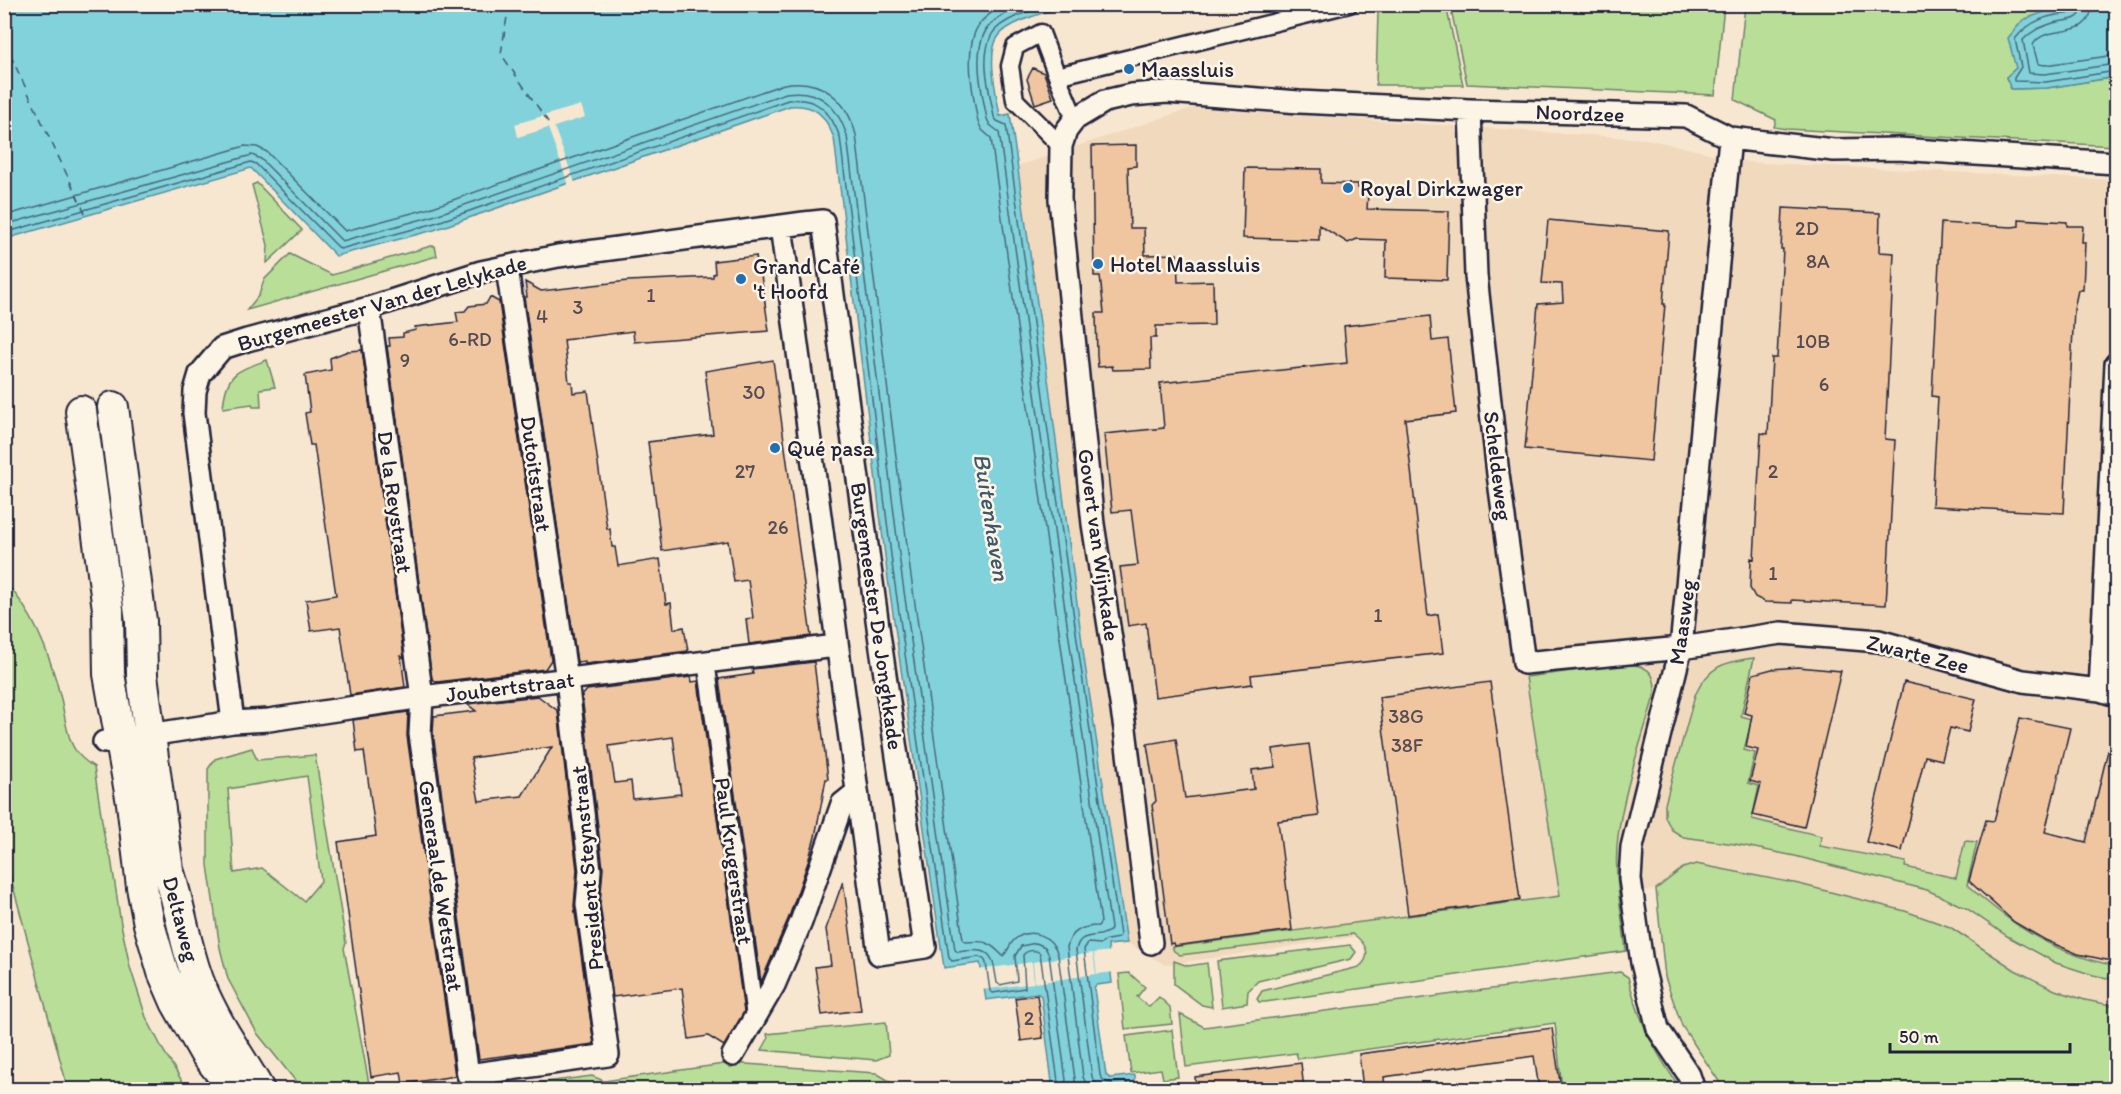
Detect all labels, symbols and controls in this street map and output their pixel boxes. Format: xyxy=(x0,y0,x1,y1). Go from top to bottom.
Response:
place label: Maassluis xyxy=(1141,56,1234,83)
marker: Maassluis xyxy=(1122,62,1136,76)
street label: Noordzee xyxy=(1535,98,1625,128)
place label: Royal Dirkzwager xyxy=(1360,175,1524,202)
marker: Royal Dirkzwager xyxy=(1341,181,1355,195)
house number: 2D xyxy=(1795,216,1819,240)
street label: Burgemeester Van der Lelykade xyxy=(234,249,530,357)
house number: 8A xyxy=(1806,249,1830,273)
place label: Hotel Maassluis xyxy=(1110,251,1260,278)
place label: Grand Café 't Hoofd xyxy=(753,253,860,305)
marker: Hotel Maassluis xyxy=(1091,257,1105,271)
marker: Grand Café 't Hoofd xyxy=(734,272,748,286)
house number: 1 xyxy=(646,283,656,307)
house number: 3 xyxy=(573,295,584,319)
house number: 4 xyxy=(536,304,548,328)
house number: 6-RD xyxy=(448,327,492,351)
house number: 10B xyxy=(1796,329,1830,353)
house number: 9 xyxy=(400,348,410,372)
house number: 6 xyxy=(1819,372,1829,396)
house number: 30 xyxy=(742,380,766,404)
street label: Scheldeweg xyxy=(1478,410,1518,523)
street label: Dutoitstraat xyxy=(514,414,558,534)
street label: De la Reystraat xyxy=(372,429,418,575)
place label: Qué pasa xyxy=(787,435,875,462)
marker: Qué pasa xyxy=(768,441,782,455)
street label: Govert van Wijnkade xyxy=(1072,447,1126,643)
water label: Buitenhaven xyxy=(968,451,1016,583)
house number: 27 xyxy=(735,459,755,483)
house number: 2 xyxy=(1768,459,1779,483)
street label: Burgemeester De Jonghkade xyxy=(845,480,909,752)
house number: 26 xyxy=(767,515,789,539)
house number: 1 xyxy=(1768,561,1778,585)
street label: Maasweg xyxy=(1663,577,1701,667)
house number: 1 xyxy=(1373,603,1383,627)
street label: Zwarte Zee xyxy=(1864,628,1972,680)
street label: Joubertstraat xyxy=(444,666,576,708)
house number: 38G xyxy=(1388,704,1424,728)
house number: 38F xyxy=(1391,733,1424,757)
street label: President Steynstraat xyxy=(565,764,609,972)
street label: Paul Krugerstraat xyxy=(709,776,759,946)
street label: Generaal de Wetstraat xyxy=(413,779,469,993)
street label: Deltaweg xyxy=(157,873,206,965)
house number: 2 xyxy=(1024,1006,1035,1030)
scale bar xyxy=(1890,1016,2070,1054)
text: 50 m xyxy=(1899,1026,1939,1048)

